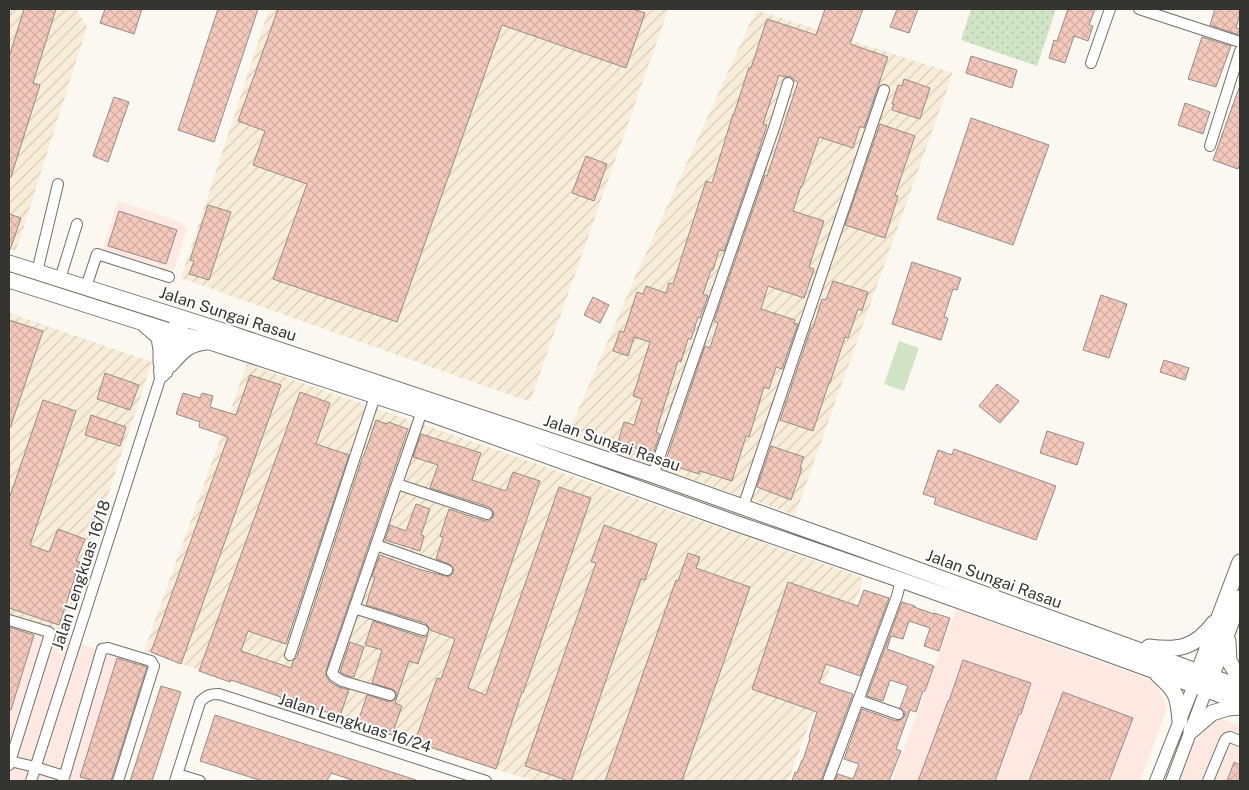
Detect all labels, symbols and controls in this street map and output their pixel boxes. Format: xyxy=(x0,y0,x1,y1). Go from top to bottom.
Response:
street label: Jalan Sungai Rasau xyxy=(157,283,299,345)
street label: Jalan Sungai Rasau xyxy=(541,411,683,475)
street label: Jalan Lengkuas 16/18 xyxy=(48,498,114,652)
street label: Jalan Sungai Rasau xyxy=(923,546,1065,612)
street label: Jalan Lengkuas 16/24 xyxy=(276,689,434,757)

